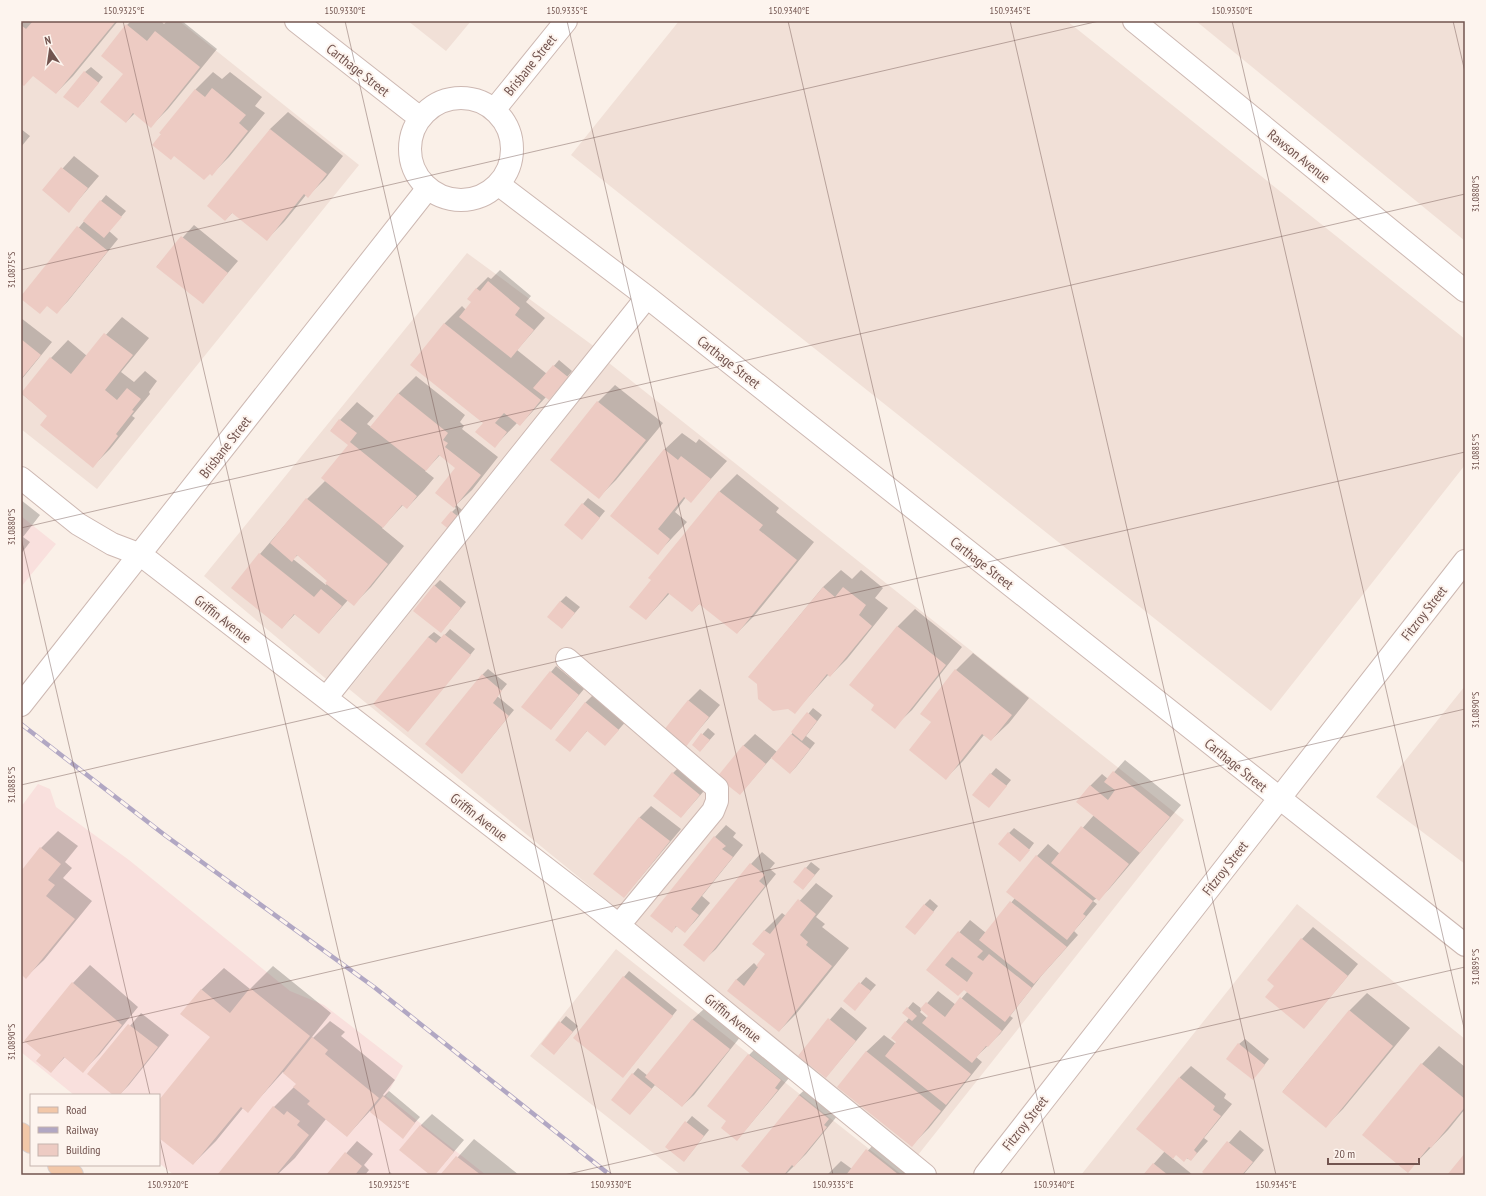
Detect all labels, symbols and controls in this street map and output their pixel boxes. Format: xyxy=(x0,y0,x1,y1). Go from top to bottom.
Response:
text: 150.9325°E xyxy=(104,4,145,17)
text: 150.9330°E xyxy=(325,4,366,17)
text: 150.9335°E xyxy=(547,4,588,17)
text: 150.9340°E xyxy=(769,4,810,17)
text: 150.9345°E xyxy=(990,4,1031,17)
text: 150.9350°E xyxy=(1212,4,1253,17)
north arrow xyxy=(30,30,70,70)
street label: Brisbane Street xyxy=(500,31,560,99)
text: N xyxy=(43,33,52,48)
street label: Carthage Street xyxy=(323,40,393,100)
street label: Rawson Avenue xyxy=(1264,125,1334,187)
text: 31.0880°S xyxy=(1469,176,1482,212)
text: 31.0875°S xyxy=(5,252,18,288)
street label: Carthage Street xyxy=(694,332,764,392)
street label: Brisbane Street xyxy=(195,412,255,482)
text: 31.0885°S xyxy=(1469,434,1482,470)
text: 31.0880°S xyxy=(5,509,18,545)
street label: Carthage Street xyxy=(947,533,1017,593)
street label: Fitzroy Street xyxy=(1397,582,1451,644)
street label: Griffin Avenue xyxy=(191,591,255,647)
text: 31.0890°S xyxy=(1469,692,1482,728)
street label: Carthage Street xyxy=(1201,734,1271,796)
text: 31.0885°S xyxy=(5,767,18,803)
street label: Griffin Avenue xyxy=(447,789,511,845)
street label: Fitzroy Street xyxy=(1198,837,1252,899)
text: 31.0895°S xyxy=(1469,949,1482,985)
street label: Griffin Avenue xyxy=(701,990,765,1046)
text: 31.0890°S xyxy=(5,1024,18,1060)
street label: Fitzroy Street xyxy=(998,1092,1052,1154)
legend xyxy=(30,1094,160,1166)
text: Road xyxy=(66,1102,86,1117)
text: Railway xyxy=(66,1122,99,1137)
scale bar xyxy=(1328,1140,1419,1166)
text: Building xyxy=(66,1142,101,1157)
text: 20 m xyxy=(1334,1146,1355,1161)
text: 150.9320°E xyxy=(148,1178,189,1191)
text: 150.9325°E xyxy=(369,1178,410,1191)
text: 150.9330°E xyxy=(591,1178,632,1191)
text: 150.9335°E xyxy=(813,1178,854,1191)
text: 150.9340°E xyxy=(1034,1178,1075,1191)
text: 150.9345°E xyxy=(1256,1178,1297,1191)

